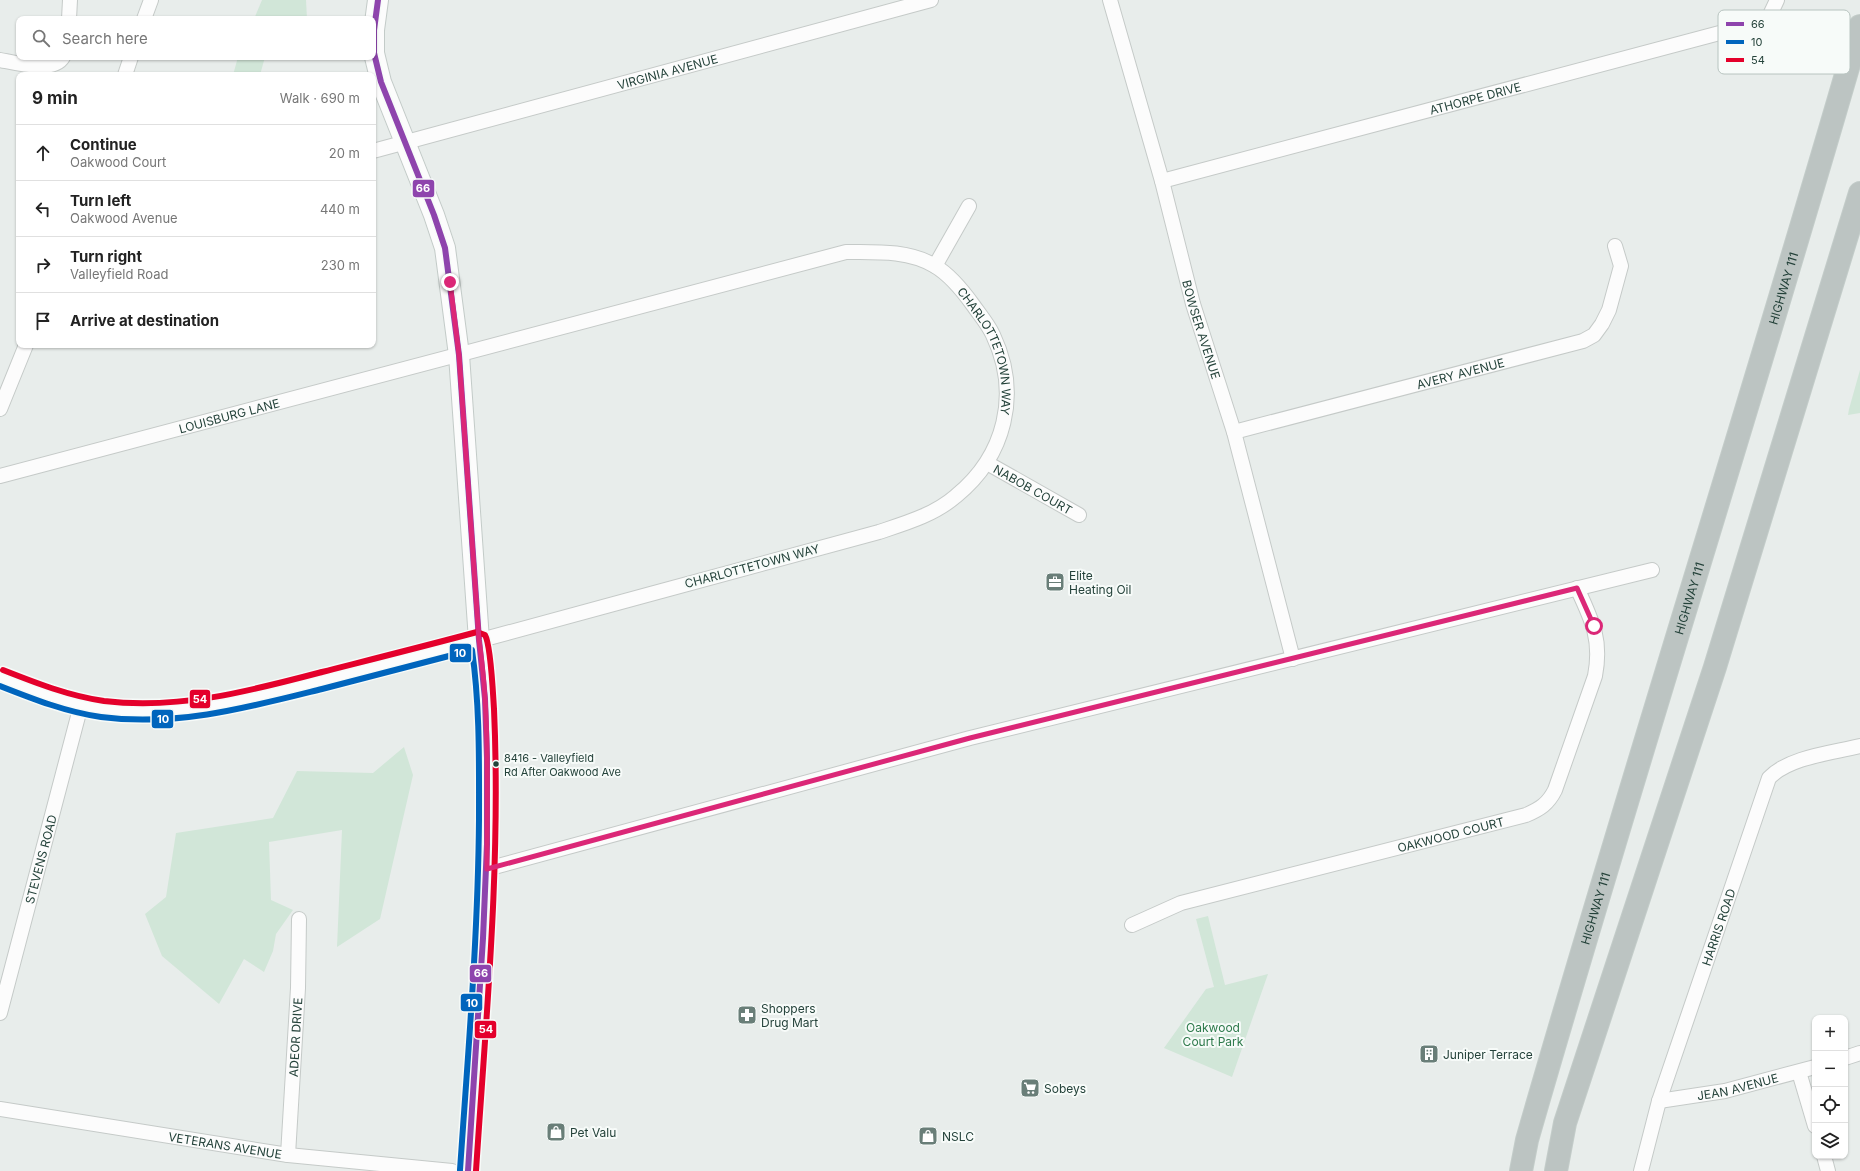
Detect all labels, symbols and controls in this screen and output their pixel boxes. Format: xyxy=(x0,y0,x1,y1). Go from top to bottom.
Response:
legend xyxy=(1718,10,1850,74)
search box xyxy=(16,16,376,60)
text: 66 xyxy=(1751,17,1765,31)
icon: search xyxy=(30,27,52,49)
text: Search here xyxy=(62,29,148,48)
text: 10 xyxy=(1751,35,1762,49)
street label: VIRGINIA AVENUE xyxy=(615,51,719,92)
text: 54 xyxy=(1751,53,1765,67)
street label: ATHORPE DRIVE xyxy=(1428,79,1523,117)
text: 9 min xyxy=(32,88,78,108)
text: Walk · 690 m xyxy=(280,90,360,106)
text: Continue xyxy=(70,135,137,154)
icon: ahead xyxy=(32,142,54,164)
text: 20 m xyxy=(329,145,360,161)
text: Oakwood Court xyxy=(70,154,166,170)
line badge: 66 xyxy=(412,179,435,198)
text: 66 xyxy=(416,181,430,195)
text: Turn left xyxy=(70,191,131,210)
icon: left xyxy=(32,198,54,220)
text: 440 m xyxy=(320,201,360,217)
text: Oakwood Avenue xyxy=(70,210,178,226)
text: Turn right xyxy=(70,247,142,266)
street label: HIGHWAY 111 xyxy=(1765,250,1801,326)
icon: right xyxy=(32,254,54,276)
text: 230 m xyxy=(321,257,360,273)
text: Valleyfield Road xyxy=(70,266,168,282)
route end xyxy=(441,273,459,291)
street label: BOWSER AVENUE xyxy=(1180,278,1224,381)
street label: CHARLOTTETOWN WAY xyxy=(954,284,1014,416)
icon: arrive xyxy=(32,310,54,332)
text: Arrive at destination xyxy=(70,311,219,330)
street label: AVERY AVENUE xyxy=(1415,354,1506,392)
street label: LOUISBURG LANE xyxy=(177,395,281,436)
street label: NABOB COURT xyxy=(991,461,1075,517)
street label: CHARLOTTETOWN WAY xyxy=(683,541,821,591)
street label: HIGHWAY 111 xyxy=(1671,560,1707,636)
place label: Elite Heating Oil xyxy=(1069,568,1131,597)
office icon: Elite Heating Oil xyxy=(1044,571,1066,593)
route start xyxy=(1585,617,1603,635)
line badge: 10 xyxy=(449,643,472,663)
text: 10 xyxy=(454,646,466,660)
line badge: 54 xyxy=(189,689,211,709)
text: 54 xyxy=(193,692,207,706)
line badge: 10 xyxy=(151,709,174,729)
text: 10 xyxy=(157,712,169,726)
place label: 8416 - Valleyfield Rd After Oakwood Ave xyxy=(504,751,621,779)
marker: 8416 - Valleyfield Rd After Oakwood Ave xyxy=(491,759,501,769)
street label: STEVENS ROAD xyxy=(22,813,59,906)
street label: OAKWOOD COURT xyxy=(1396,813,1506,855)
street label: HIGHWAY 111 xyxy=(1577,870,1613,946)
street label: HARRIS ROAD xyxy=(1698,887,1738,968)
line badge: 66 xyxy=(469,964,492,983)
text: 66 xyxy=(474,966,488,980)
line badge: 10 xyxy=(460,993,483,1012)
text: 10 xyxy=(466,996,478,1010)
street label: ADEOR DRIVE xyxy=(285,997,305,1077)
place label: Shoppers Drug Mart xyxy=(761,1001,818,1030)
pharmacy icon: Shoppers Drug Mart xyxy=(736,1004,758,1026)
map controls xyxy=(1812,1015,1848,1159)
button: + xyxy=(1812,1015,1848,1051)
line badge: 54 xyxy=(474,1020,497,1039)
park label: Oakwood Court Park xyxy=(1183,1020,1244,1049)
text: 54 xyxy=(479,1022,493,1036)
building icon: Juniper Terrace xyxy=(1418,1043,1440,1065)
place label: Juniper Terrace xyxy=(1443,1047,1533,1062)
button: − xyxy=(1812,1051,1848,1087)
street label: JEAN AVENUE xyxy=(1696,1070,1780,1103)
supermarket icon: Sobeys xyxy=(1019,1077,1041,1099)
place label: Sobeys xyxy=(1044,1081,1086,1096)
button: locate xyxy=(1812,1087,1848,1123)
shop icon: Pet Valu xyxy=(545,1121,567,1143)
button: layers xyxy=(1812,1123,1848,1159)
place label: Pet Valu xyxy=(570,1125,616,1140)
shop icon: NSLC xyxy=(917,1125,939,1147)
street label: VETERANS AVENUE xyxy=(167,1129,283,1161)
place label: NSLC xyxy=(942,1129,974,1144)

